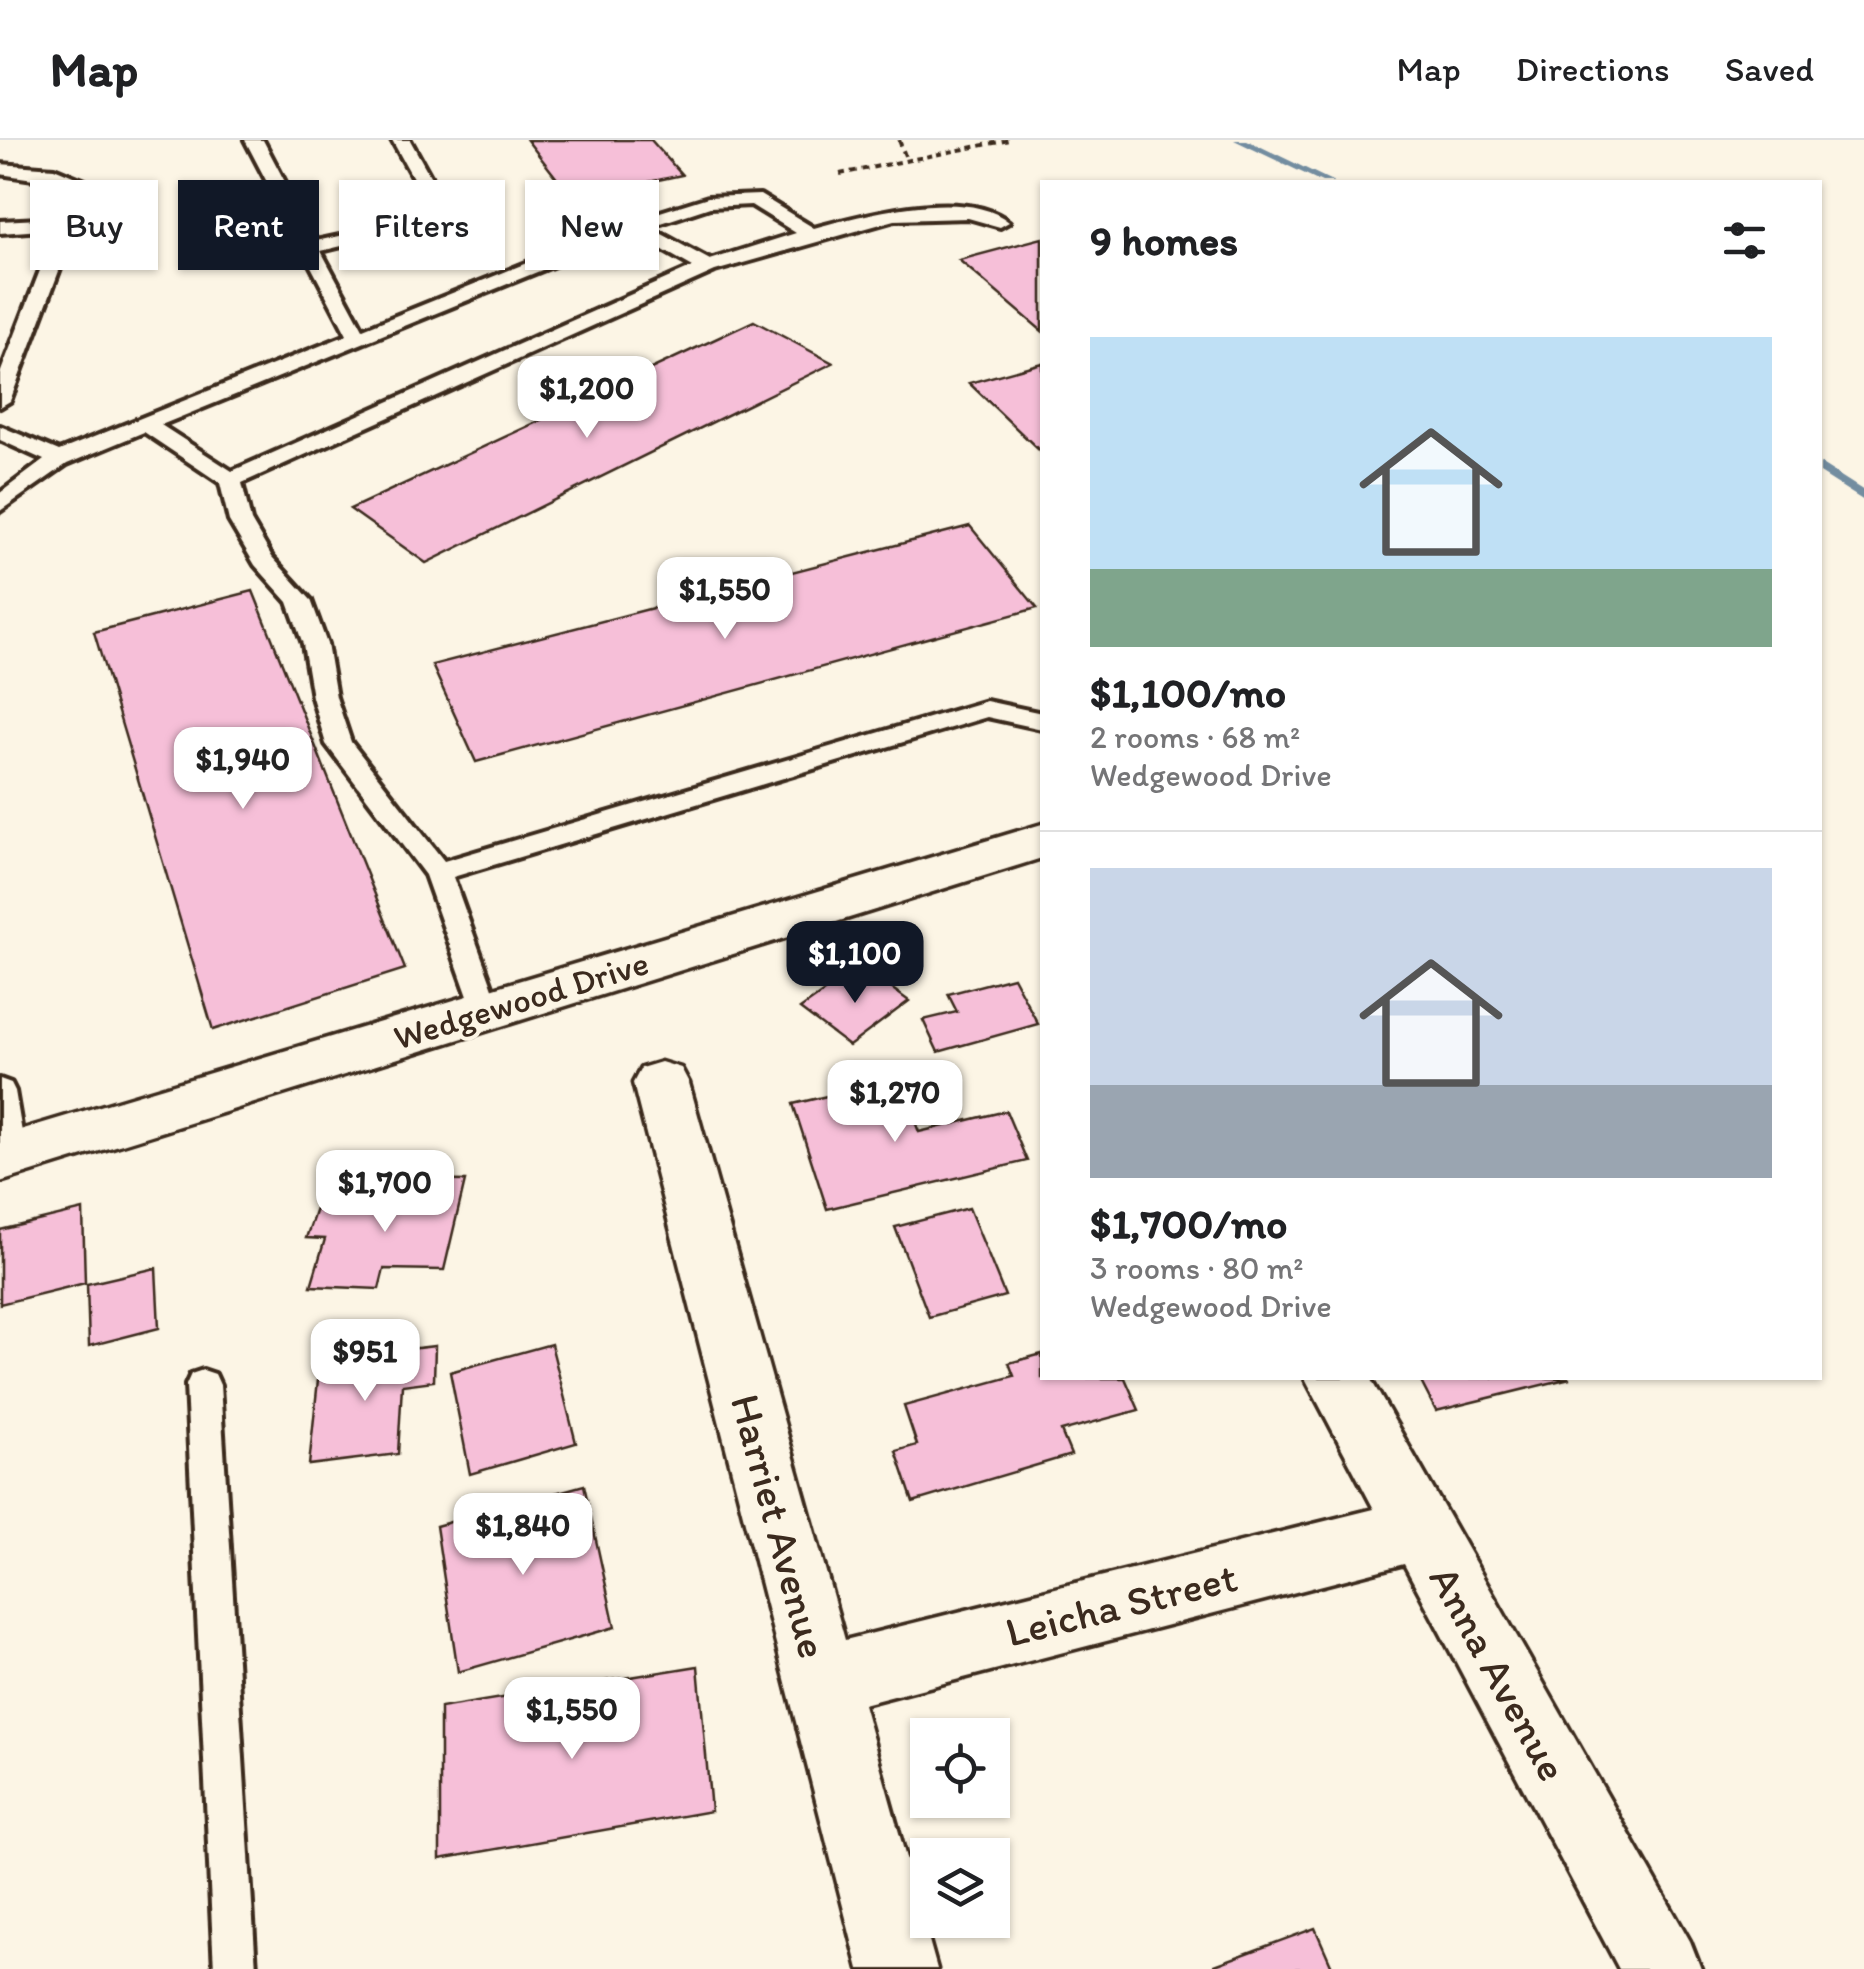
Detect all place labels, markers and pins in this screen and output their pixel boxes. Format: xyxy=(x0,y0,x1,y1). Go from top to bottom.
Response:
pin: $1,200 xyxy=(506,356,668,441)
pin: $1,550 xyxy=(644,557,806,642)
pin: $1,940 xyxy=(162,727,324,812)
pin: $1,100 xyxy=(774,921,936,1006)
pin: $1,270 xyxy=(814,1060,976,1145)
pin: $1,700 xyxy=(304,1150,466,1235)
pin: $951 xyxy=(306,1319,424,1404)
pin: $1,840 xyxy=(442,1493,604,1578)
pin: $1,550 xyxy=(491,1677,653,1762)

